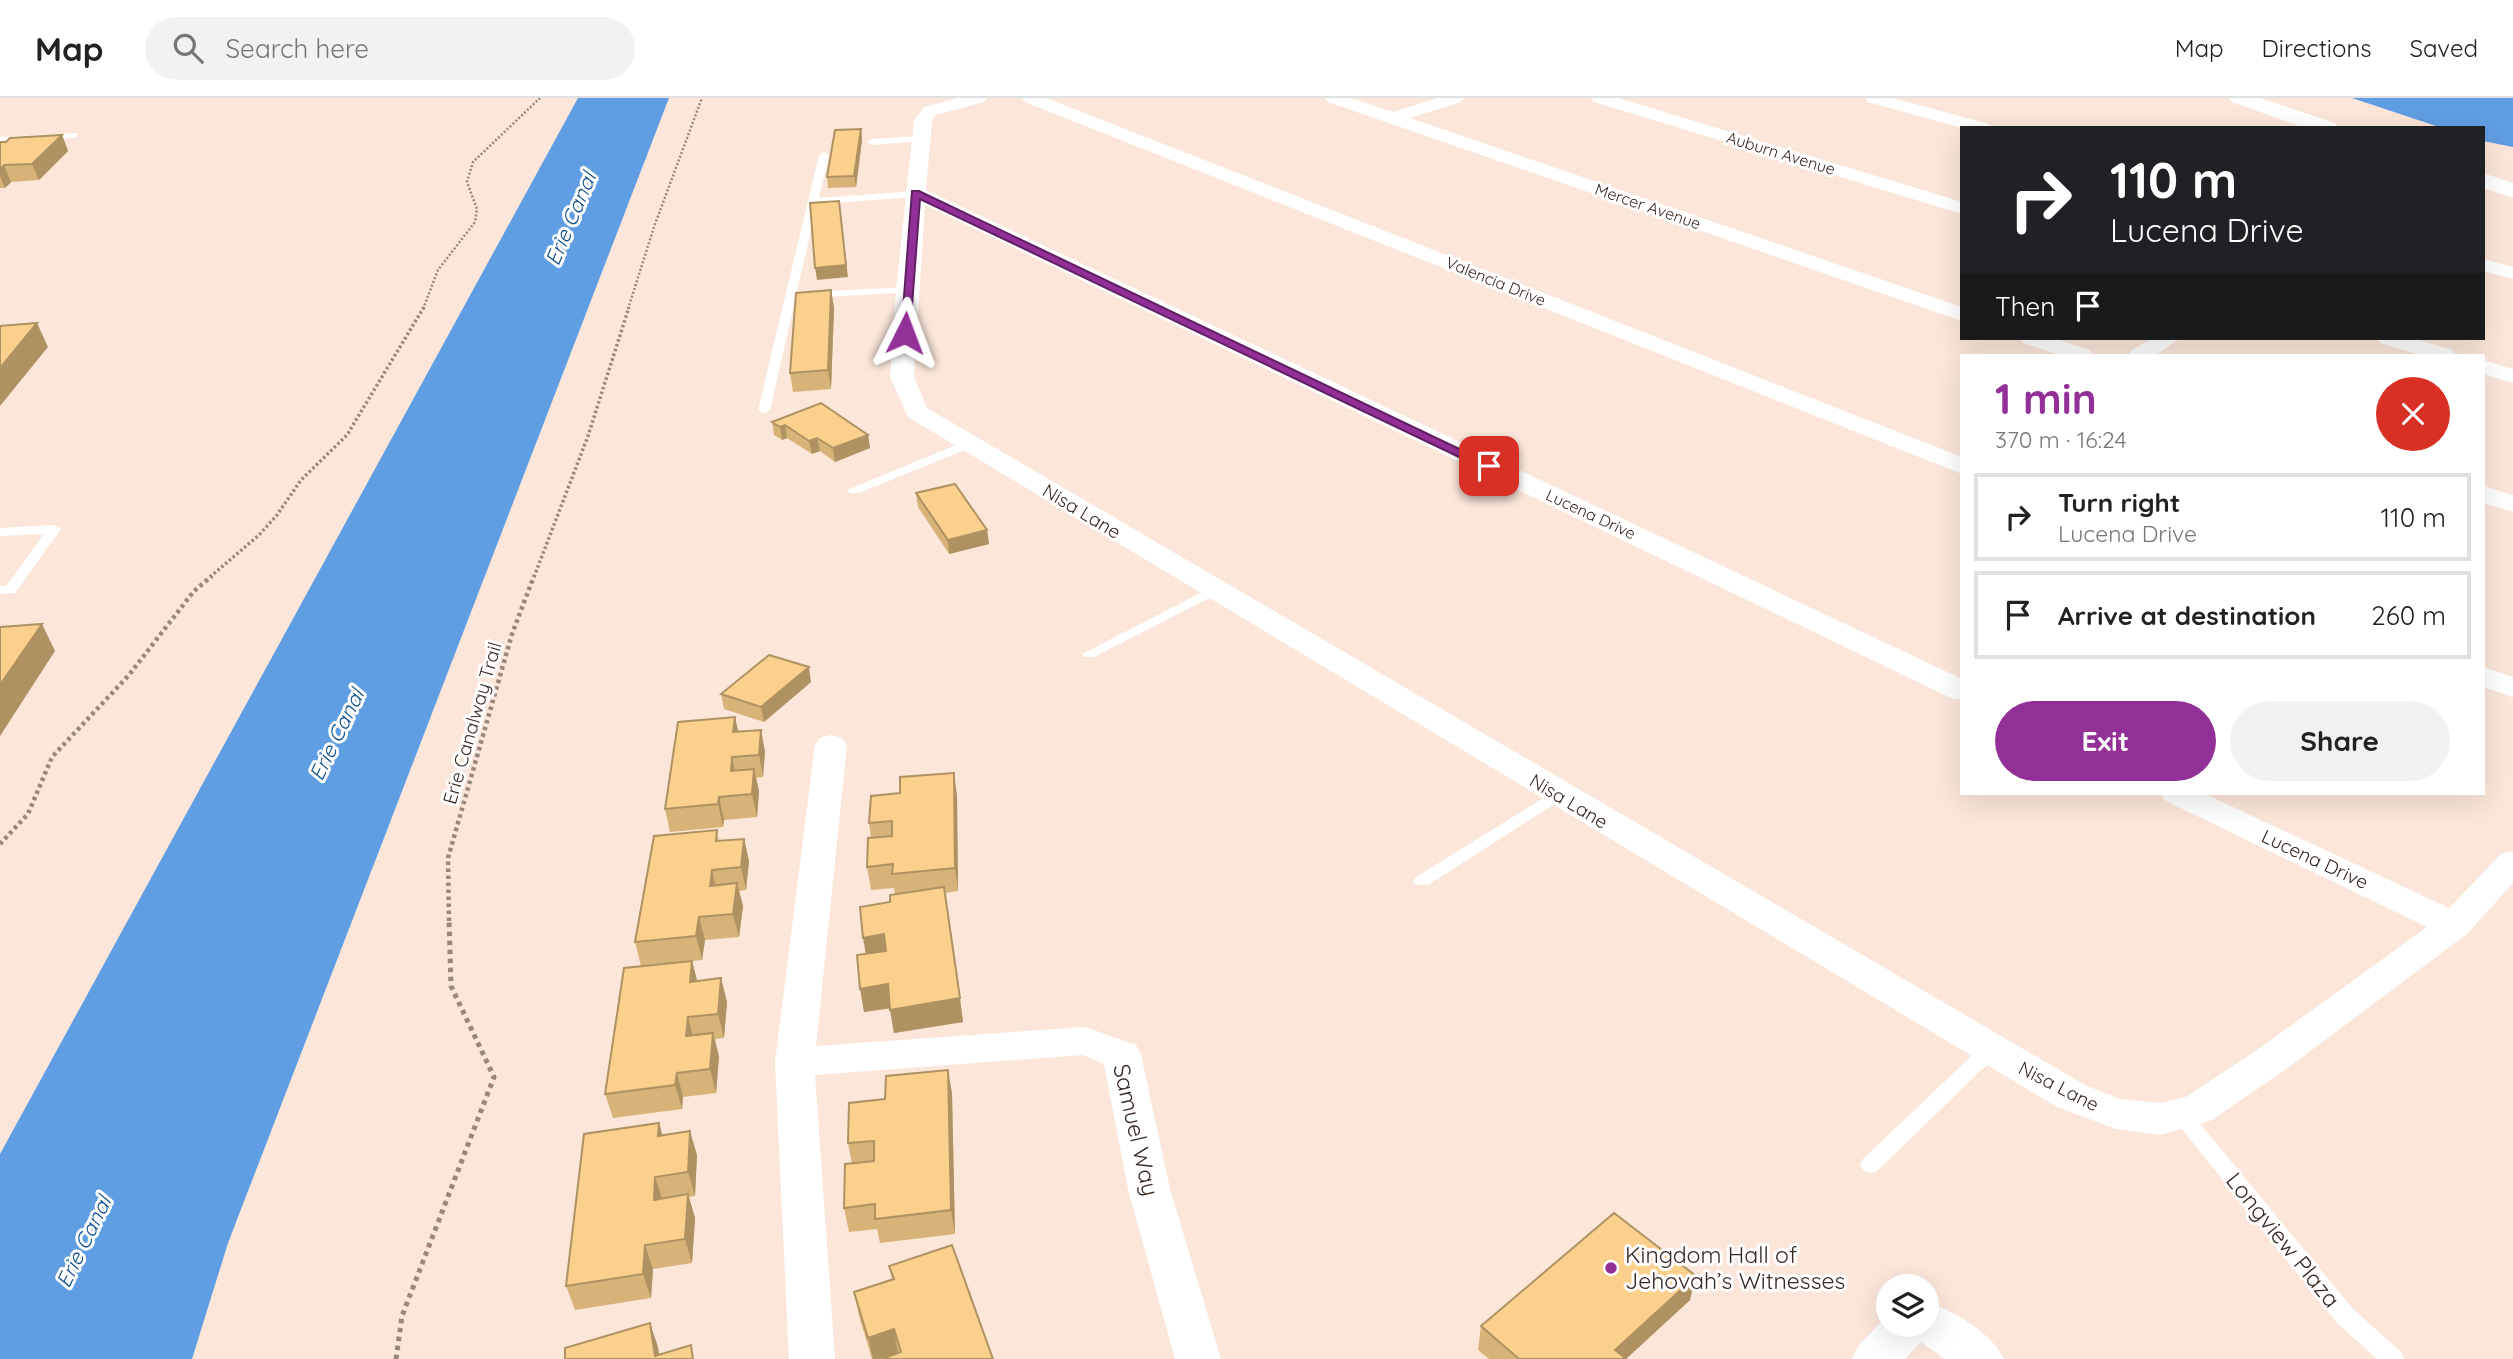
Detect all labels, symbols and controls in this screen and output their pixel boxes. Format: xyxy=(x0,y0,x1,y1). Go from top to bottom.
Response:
search box xyxy=(145,17,635,80)
text: Map xyxy=(35,28,103,69)
icon: search xyxy=(169,29,207,67)
text: Search here xyxy=(225,32,369,65)
text: Map xyxy=(2175,33,2224,63)
text: Directions xyxy=(2262,33,2372,63)
text: Saved xyxy=(2410,33,2478,63)
street label: Auburn Avenue xyxy=(1724,127,1838,179)
text: 110 m xyxy=(2110,149,2237,210)
icon: right xyxy=(1995,154,2086,245)
water label: Erie Canal xyxy=(539,166,602,269)
street label: Mercer Avenue xyxy=(1592,179,1704,233)
text: Lucena Drive xyxy=(2110,210,2304,250)
street label: Valencia Drive xyxy=(1443,252,1549,310)
icon: arrive xyxy=(2069,287,2107,325)
text: Then xyxy=(1995,290,2055,323)
position arrow xyxy=(868,296,942,370)
text: 1 min xyxy=(1995,372,2097,425)
button: close xyxy=(2376,377,2450,451)
text: 370 m · 16:24 xyxy=(1995,425,2127,454)
pin xyxy=(1459,436,1519,496)
icon: arrive xyxy=(1470,447,1508,485)
street label: Nisa Lane xyxy=(1039,478,1125,544)
street label: Lucena Drive xyxy=(1543,484,1639,544)
text: Turn right xyxy=(2058,486,2180,519)
icon: right xyxy=(1999,498,2037,536)
text: 110 m xyxy=(2380,501,2446,534)
text: Lucena Drive xyxy=(2058,519,2197,548)
icon: arrive xyxy=(1999,596,2037,634)
text: Arrive at destination xyxy=(2058,599,2316,632)
text: 260 m xyxy=(2371,599,2446,632)
street label: Erie Canalway Trail xyxy=(437,639,507,807)
water label: Erie Canal xyxy=(303,683,370,784)
button: Exit xyxy=(1995,701,2216,781)
button: Share xyxy=(2230,701,2450,781)
street label: Nisa Lane xyxy=(1526,768,1612,834)
street label: Lucena Drive xyxy=(2258,824,2372,894)
street label: Nisa Lane xyxy=(2015,1056,2103,1116)
street label: Samuel Way xyxy=(1107,1061,1166,1199)
street label: Longview Plaza xyxy=(2220,1166,2347,1313)
water label: Erie Canal xyxy=(50,1190,117,1291)
place label: Kingdom Hall of Jehovah’s Witnesses xyxy=(1625,1240,1845,1295)
marker: Kingdom Hall of Jehovah’s Witnesses xyxy=(1603,1260,1619,1276)
map controls xyxy=(1876,1274,1939,1337)
button: layers xyxy=(1876,1274,1939,1337)

